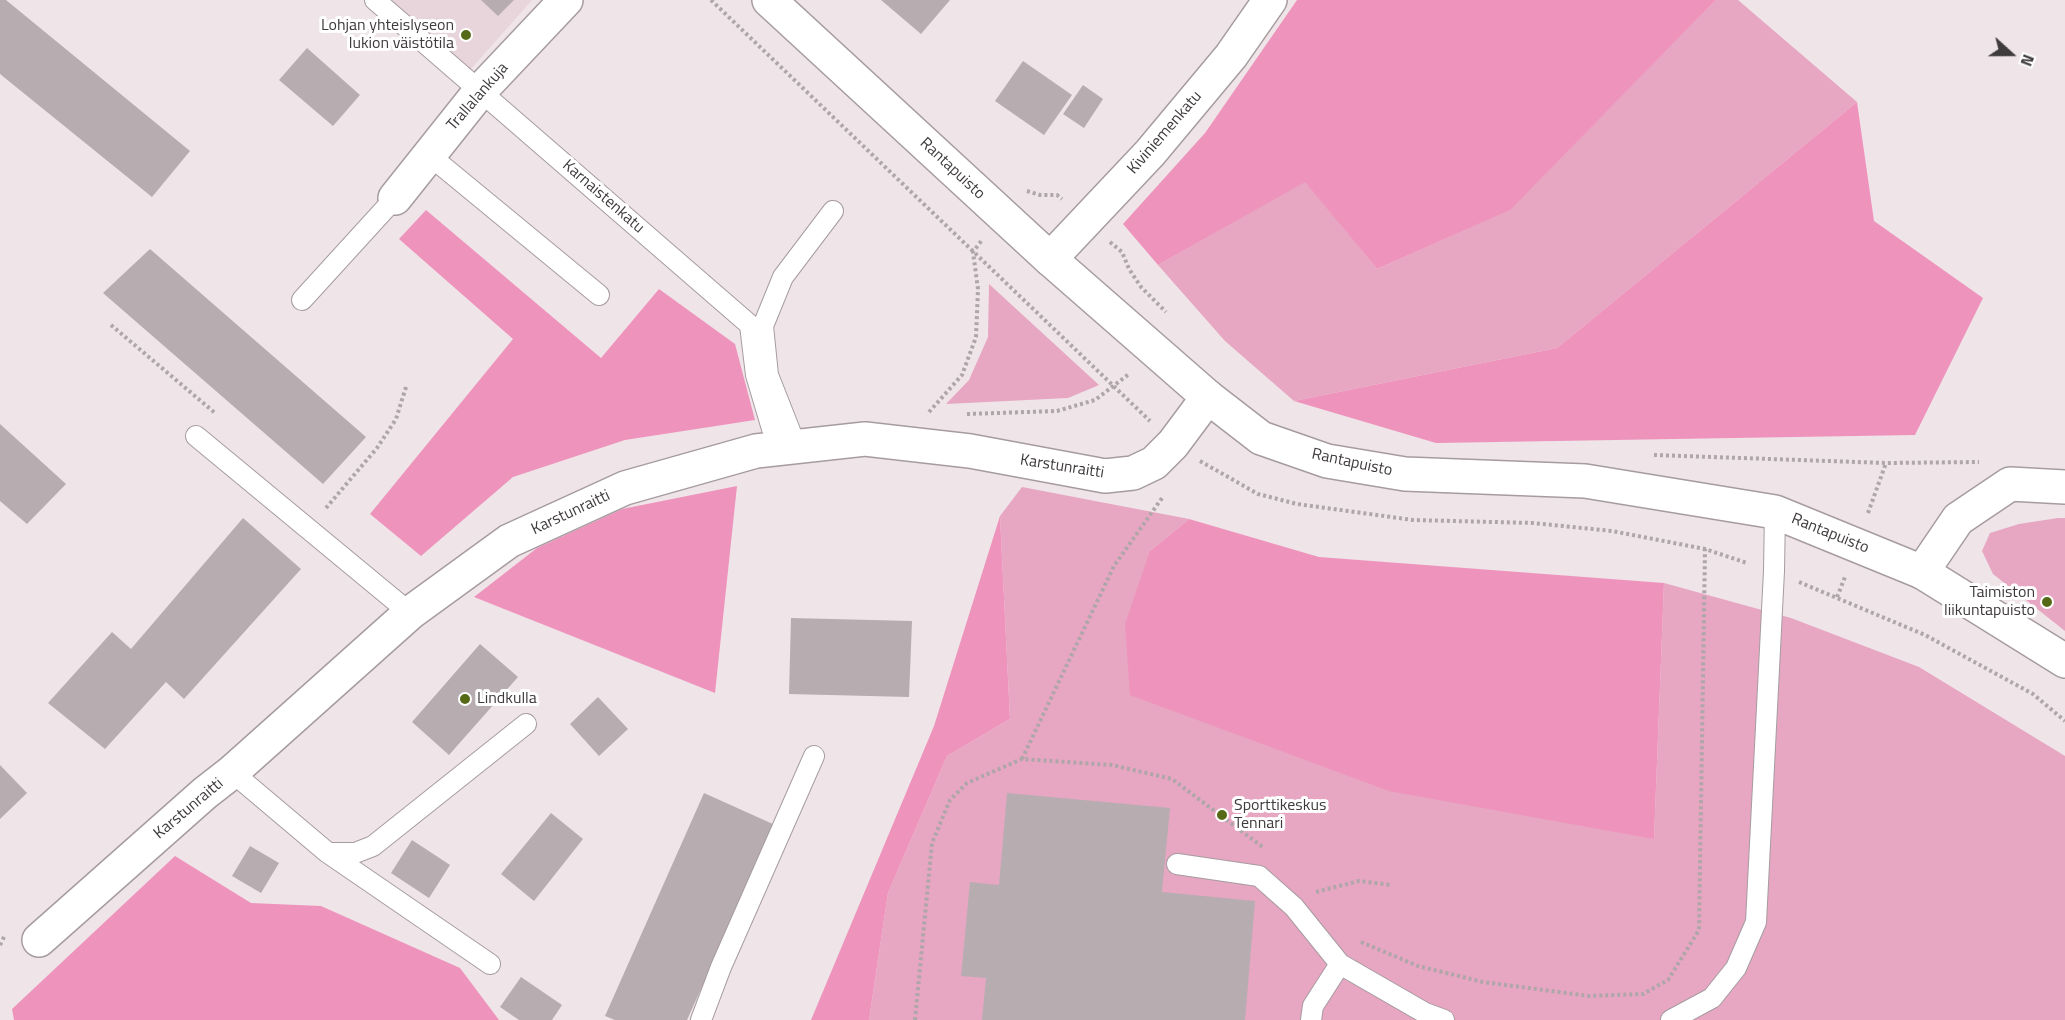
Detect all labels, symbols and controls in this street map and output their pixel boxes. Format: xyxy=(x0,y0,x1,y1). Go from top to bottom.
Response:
place label: Lohjan yhteislyseon lukion väistötila xyxy=(321,16,454,54)
north arrow xyxy=(1981,24,2041,84)
marker: Lohjan yhteislyseon lukion väistötila xyxy=(459,28,473,42)
text: N xyxy=(2015,51,2041,70)
street label: Trallalankuja xyxy=(443,59,513,135)
street label: Kiviniemenkatu xyxy=(1124,88,1206,178)
street label: Rantapuisto xyxy=(915,134,989,204)
street label: Karnaistenkatu xyxy=(558,156,648,238)
street label: Rantapuisto xyxy=(1310,445,1394,481)
street label: Karstunraitti xyxy=(1019,451,1105,483)
street label: Karstunraitti xyxy=(529,486,613,540)
street label: Rantapuisto xyxy=(1788,510,1872,558)
place label: Taimiston liikuntapuisto xyxy=(1944,583,2035,621)
marker: Taimiston liikuntapuisto xyxy=(2040,595,2054,609)
place label: Lindkulla xyxy=(477,689,537,709)
marker: Lindkulla xyxy=(458,692,472,706)
street label: Karstunraitti xyxy=(150,774,228,844)
place label: Sporttikeskus Tennari xyxy=(1234,796,1326,834)
marker: Sporttikeskus Tennari xyxy=(1215,808,1229,822)

